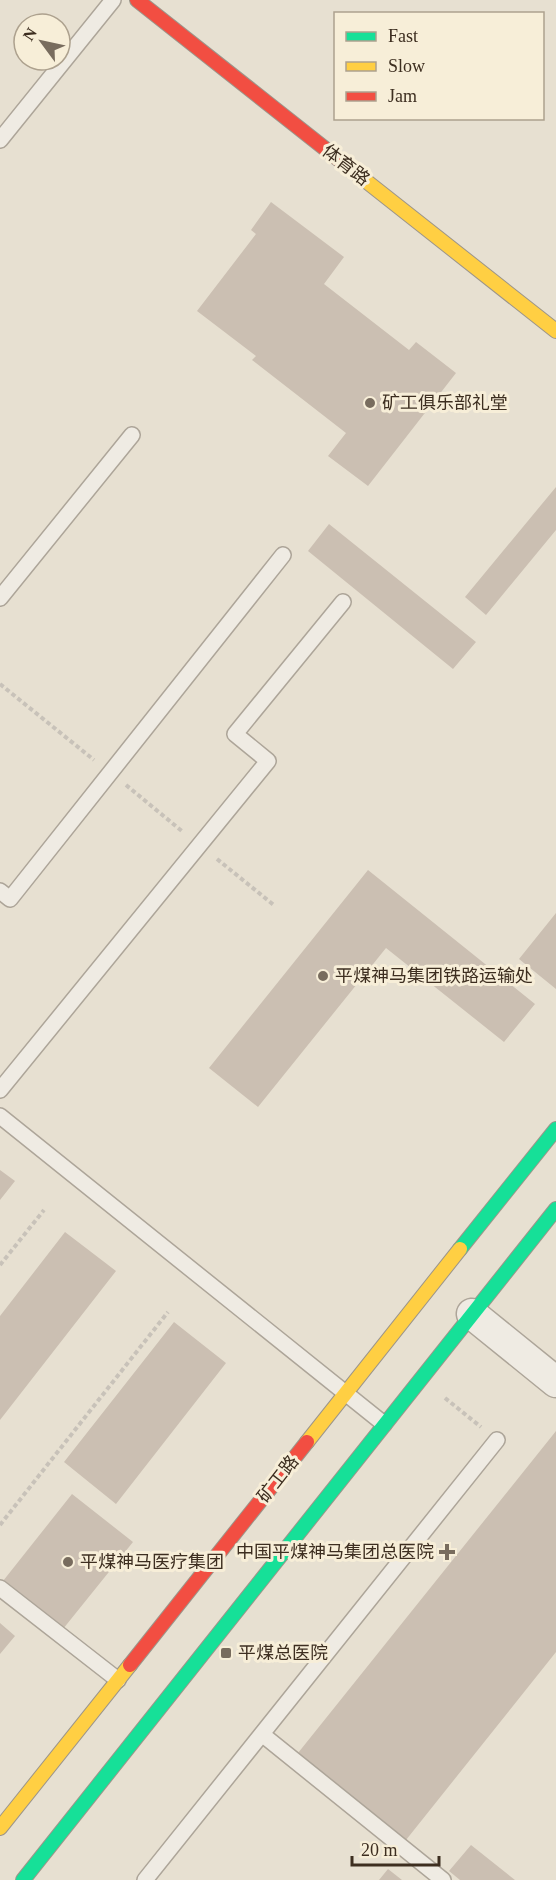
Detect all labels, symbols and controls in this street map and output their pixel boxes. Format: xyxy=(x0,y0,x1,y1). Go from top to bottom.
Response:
north arrow xyxy=(12,12,72,72)
legend xyxy=(334,12,544,120)
text: N xyxy=(20,24,40,44)
text: Fast xyxy=(388,26,418,46)
text: Slow xyxy=(388,56,425,76)
text: Jam xyxy=(388,86,417,106)
street label: 体育路 xyxy=(319,140,373,190)
place label: 矿工俱乐部礼堂 xyxy=(382,393,508,413)
marker: 矿工俱乐部礼堂 xyxy=(363,396,377,410)
place label: 平煤神马集团铁路运输处 xyxy=(335,966,533,986)
marker: 平煤神马集团铁路运输处 xyxy=(316,969,330,983)
street label: 矿工路 xyxy=(253,1452,303,1506)
place label: 中国平煤神马集团总医院 xyxy=(236,1542,434,1562)
marker: 中国平煤神马集团总医院 xyxy=(438,1543,456,1561)
place label: 平煤神马医疗集团 xyxy=(80,1552,224,1572)
marker: 平煤神马医疗集团 xyxy=(61,1555,75,1569)
place label: 平煤总医院 xyxy=(238,1643,328,1663)
marker: 平煤总医院 xyxy=(219,1646,233,1660)
scale bar xyxy=(352,1829,439,1867)
text: 20 m xyxy=(361,1840,398,1860)

